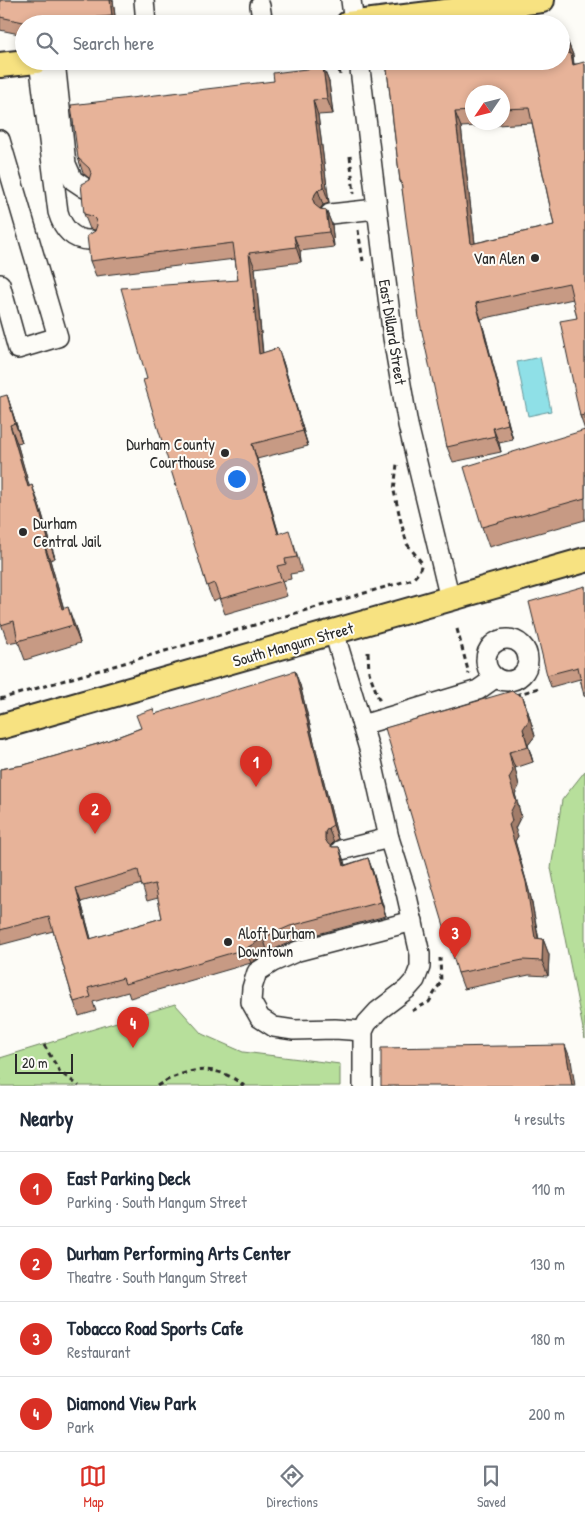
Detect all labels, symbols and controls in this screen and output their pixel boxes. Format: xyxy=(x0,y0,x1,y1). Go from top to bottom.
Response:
search box xyxy=(15,15,570,70)
icon: search xyxy=(33,29,61,57)
text: Search here xyxy=(73,30,154,56)
north arrow xyxy=(465,85,510,130)
place label: Van Alen xyxy=(473,247,525,269)
marker: Van Alen xyxy=(529,252,541,264)
street label: East Dillard Street xyxy=(374,278,412,387)
place label: Durham County Courthouse xyxy=(126,433,216,473)
marker: Durham County Courthouse xyxy=(219,447,231,459)
your location xyxy=(224,466,250,492)
place label: Durham Central Jail xyxy=(33,512,102,552)
marker: Durham Central Jail xyxy=(17,526,29,538)
street label: South Mangum Street xyxy=(230,616,356,672)
pin: 1 xyxy=(240,746,272,787)
pin: 2 xyxy=(79,793,111,834)
pin: 3 xyxy=(439,917,471,958)
place label: Aloft Durham Downtown xyxy=(238,922,316,962)
marker: Aloft Durham Downtown xyxy=(222,936,234,948)
pin: 4 xyxy=(117,1007,149,1048)
scale bar xyxy=(15,1051,72,1074)
text: 20 m xyxy=(22,1053,48,1072)
text: Nearby xyxy=(20,1104,73,1133)
text: 4 results xyxy=(514,1108,565,1130)
text: East Parking Deck xyxy=(67,1165,190,1191)
text: 1 xyxy=(33,1178,39,1200)
text: 110 m xyxy=(532,1178,565,1200)
text: Parking · South Mangum Street xyxy=(67,1191,247,1213)
text: Durham Performing Arts Center xyxy=(67,1240,291,1266)
text: 2 xyxy=(32,1253,40,1275)
text: 130 m xyxy=(530,1253,565,1275)
text: Theatre · South Mangum Street xyxy=(67,1266,247,1288)
text: Tobacco Road Sports Cafe xyxy=(67,1315,243,1341)
text: 3 xyxy=(32,1328,40,1350)
text: 180 m xyxy=(531,1328,565,1350)
text: Restaurant xyxy=(67,1341,130,1363)
text: Diamond View Park xyxy=(67,1390,196,1416)
text: 4 xyxy=(33,1403,39,1425)
text: 200 m xyxy=(529,1403,565,1425)
text: Park xyxy=(67,1416,94,1438)
tab: Map xyxy=(79,1462,107,1511)
tab: Directions xyxy=(266,1462,318,1511)
tab: Saved xyxy=(477,1462,506,1511)

